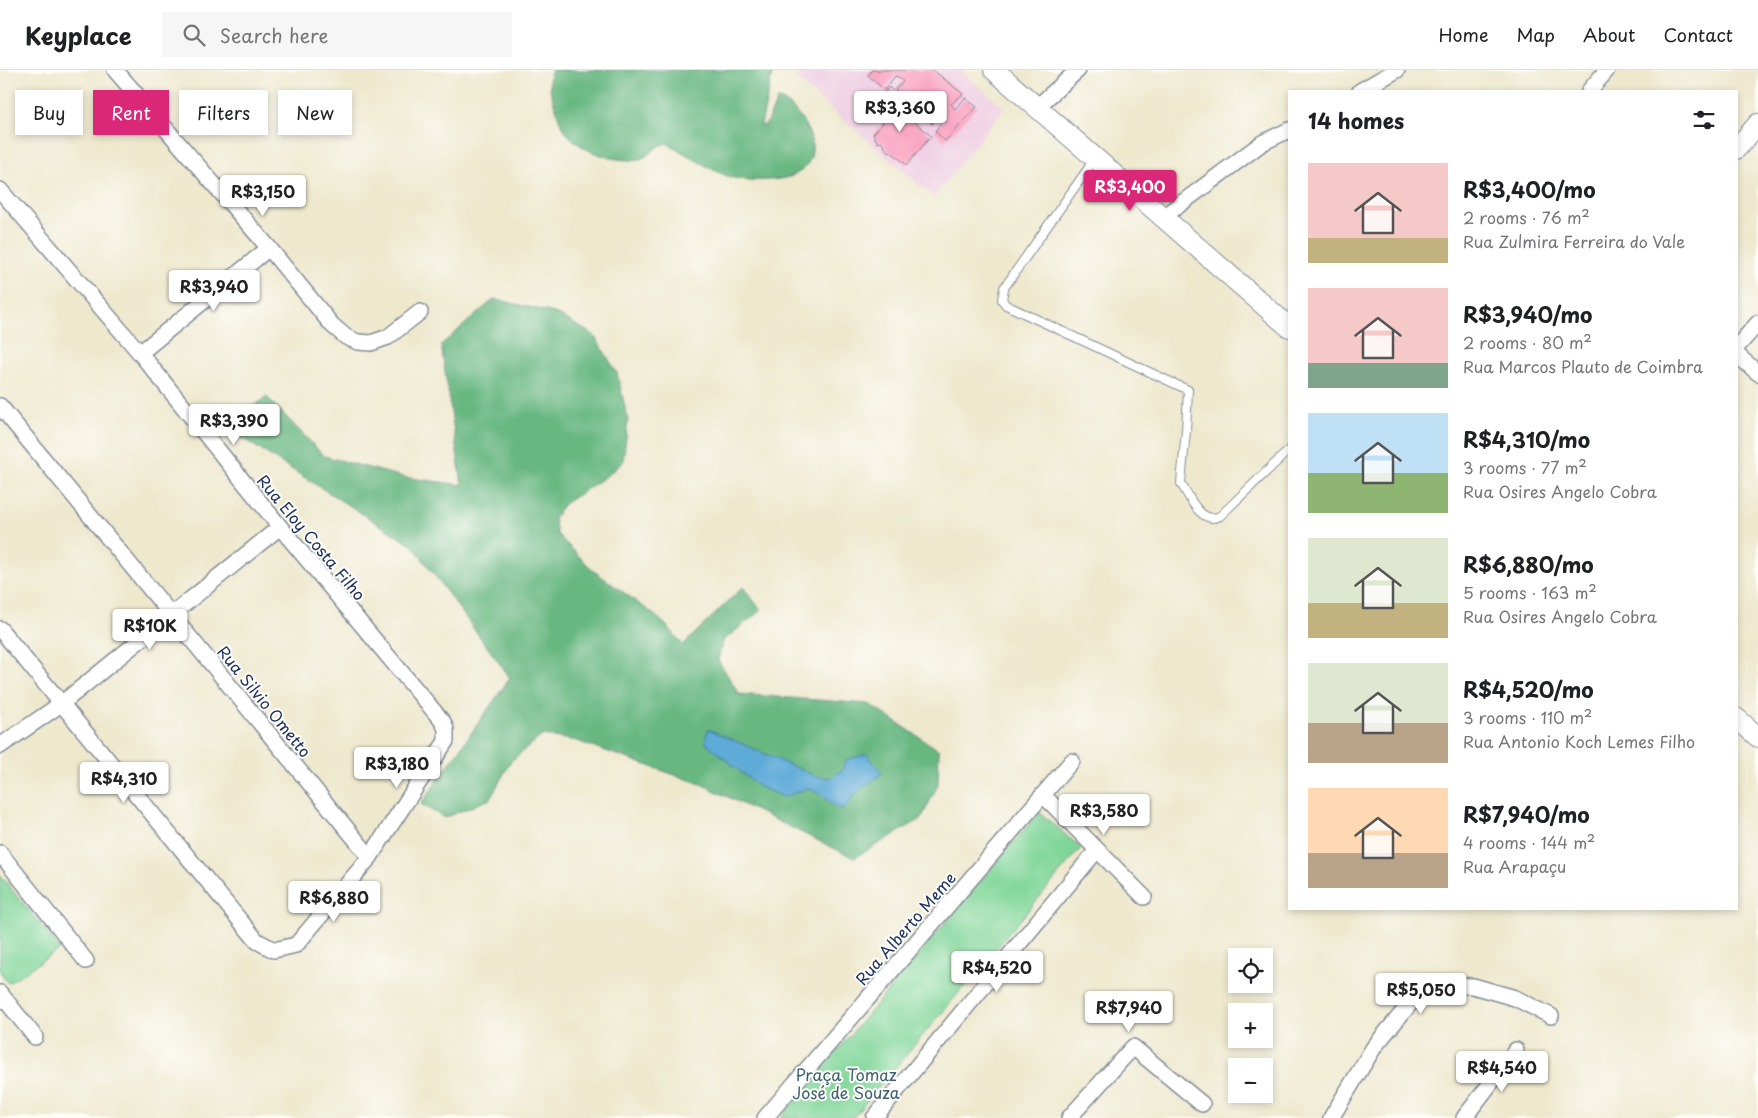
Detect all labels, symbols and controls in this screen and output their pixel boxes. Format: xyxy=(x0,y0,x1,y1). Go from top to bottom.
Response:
search box xyxy=(162,12,512,57)
text: Keyplace xyxy=(25,17,132,53)
icon: search xyxy=(180,21,208,49)
text: Search here xyxy=(220,21,328,49)
text: Home xyxy=(1438,21,1488,48)
text: Map xyxy=(1516,21,1555,48)
text: About xyxy=(1583,21,1635,48)
text: Contact xyxy=(1663,21,1733,48)
chip: Buy xyxy=(15,90,83,135)
chip: Rent xyxy=(93,90,169,135)
chip: Filters xyxy=(179,90,268,135)
chip: New xyxy=(278,90,352,135)
pin: R$3,360 xyxy=(854,90,946,133)
text: R$3,360 xyxy=(865,95,935,119)
text: 14 homes xyxy=(1308,104,1404,136)
icon: filters xyxy=(1690,106,1718,134)
pin: R$3,400 xyxy=(1084,170,1176,212)
text: R$3,400/mo xyxy=(1463,173,1596,205)
pin: R$3,150 xyxy=(217,174,309,217)
text: R$3,400 xyxy=(1095,174,1165,198)
text: R$3,150 xyxy=(231,179,295,203)
icon: home xyxy=(1348,183,1408,243)
text: 2 rooms · 76 m² xyxy=(1463,205,1590,229)
text: Rua Zulmira Ferreira do Vale xyxy=(1463,229,1685,253)
pin: R$3,940 xyxy=(168,270,260,312)
text: R$3,940 xyxy=(180,274,248,298)
text: R$3,940/mo xyxy=(1463,298,1592,330)
icon: home xyxy=(1348,308,1408,368)
text: 2 rooms · 80 m² xyxy=(1463,330,1592,354)
text: Rua Marcos Plauto de Coimbra xyxy=(1463,354,1703,378)
pin: R$3,390 xyxy=(188,404,280,446)
text: R$3,390 xyxy=(200,408,268,432)
text: R$4,310/mo xyxy=(1463,423,1590,455)
icon: home xyxy=(1348,433,1408,493)
text: 3 rooms · 77 m² xyxy=(1463,455,1587,479)
street label: Rua Eloy Costa Filho xyxy=(252,469,372,605)
text: Rua Osires Angelo Cobra xyxy=(1463,479,1657,503)
text: R$6,880/mo xyxy=(1463,548,1594,580)
icon: home xyxy=(1348,558,1408,618)
text: 5 rooms · 163 m² xyxy=(1463,580,1597,604)
text: Rua Osires Angelo Cobra xyxy=(1463,604,1657,628)
pin: R$10K xyxy=(115,608,185,651)
text: R$10K xyxy=(123,613,177,637)
street label: Rua Silvio Ometto xyxy=(212,640,318,762)
text: R$4,520/mo xyxy=(1463,673,1594,705)
icon: home xyxy=(1348,683,1408,743)
text: 3 rooms · 110 m² xyxy=(1463,705,1592,729)
text: Rua Antonio Koch Lemes Filho xyxy=(1463,729,1695,753)
pin: R$3,180 xyxy=(351,746,443,789)
text: R$3,180 xyxy=(365,751,429,775)
pin: R$4,310 xyxy=(78,762,170,804)
text: R$4,310 xyxy=(91,766,157,790)
pin: R$3,580 xyxy=(1058,794,1150,836)
text: R$3,580 xyxy=(1070,798,1138,822)
text: R$7,940/mo xyxy=(1463,798,1590,830)
icon: home xyxy=(1348,808,1408,868)
text: 4 rooms · 144 m² xyxy=(1463,830,1595,854)
text: Rua Arapaçu xyxy=(1463,854,1566,878)
street label: Rua Alberto Meme xyxy=(849,866,961,990)
pin: R$6,880 xyxy=(288,880,380,923)
text: R$6,880 xyxy=(299,885,369,909)
map controls xyxy=(1228,948,1273,1103)
button: locate xyxy=(1228,948,1273,993)
pin: R$4,520 xyxy=(951,950,1043,993)
text: R$4,520 xyxy=(962,955,1032,979)
pin: R$5,050 xyxy=(1375,972,1467,1015)
text: R$5,050 xyxy=(1386,977,1456,1001)
pin: R$7,940 xyxy=(1083,990,1175,1033)
text: R$7,940 xyxy=(1096,995,1162,1019)
button: + xyxy=(1228,1003,1273,1048)
pin: R$4,540 xyxy=(1456,1050,1548,1093)
text: R$4,540 xyxy=(1467,1055,1537,1079)
button: − xyxy=(1228,1058,1273,1103)
park label: Praça Tomaz José de Souza xyxy=(792,1062,900,1104)

